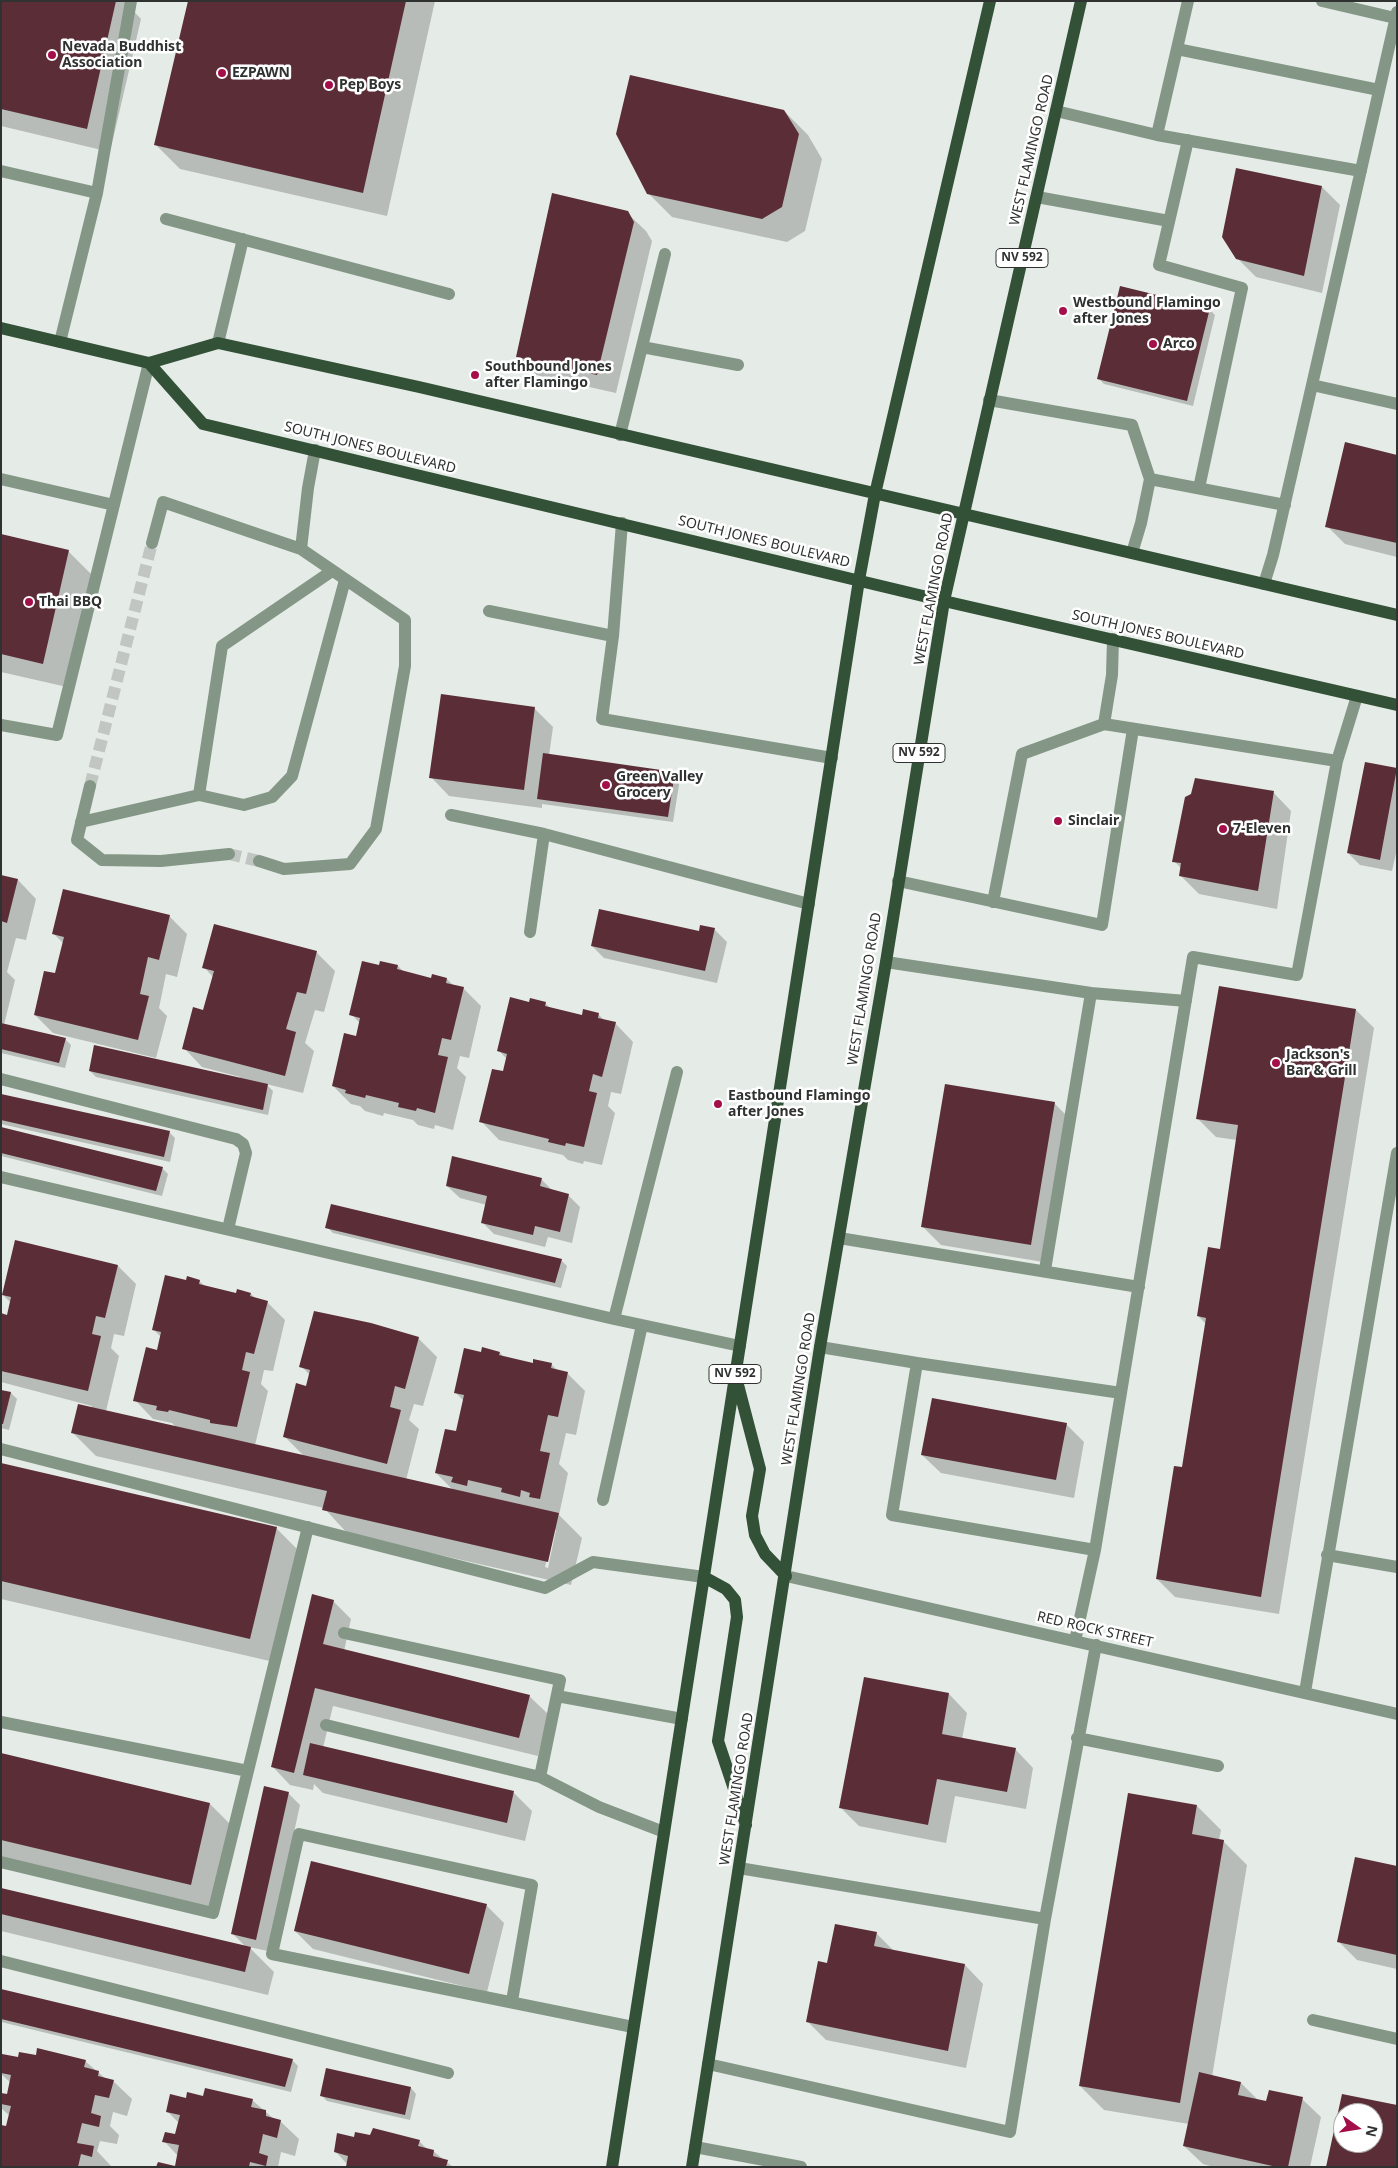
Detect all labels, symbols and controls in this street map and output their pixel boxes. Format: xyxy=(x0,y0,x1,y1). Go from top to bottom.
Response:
place label: Nevada Buddhist Association xyxy=(62,39,181,72)
marker: Nevada Buddhist Association xyxy=(46,49,58,61)
place label: EZPAWN xyxy=(232,65,290,81)
marker: EZPAWN xyxy=(216,67,228,79)
street label: WEST FLAMINGO ROAD xyxy=(1006,73,1058,227)
place label: Pep Boys xyxy=(339,77,401,93)
marker: Pep Boys xyxy=(323,79,335,91)
road number: NV 592 xyxy=(996,248,1048,268)
place label: Westbound Flamingo after Jones xyxy=(1073,295,1221,328)
marker: Westbound Flamingo after Jones xyxy=(1057,305,1069,317)
place label: Arco xyxy=(1163,336,1195,352)
marker: Arco xyxy=(1147,338,1159,350)
place label: Southbound Jones after Flamingo xyxy=(485,359,612,392)
marker: Southbound Jones after Flamingo xyxy=(469,369,481,381)
street label: SOUTH JONES BOULEVARD xyxy=(282,419,458,477)
street label: WEST FLAMINGO ROAD xyxy=(911,511,957,667)
street label: SOUTH JONES BOULEVARD xyxy=(676,513,852,571)
place label: Thai BBQ xyxy=(39,594,102,610)
marker: Thai BBQ xyxy=(23,596,35,608)
street label: SOUTH JONES BOULEVARD xyxy=(1070,607,1246,663)
road number: NV 592 xyxy=(893,744,945,762)
place label: Green Valley Grocery xyxy=(616,769,703,802)
marker: Green Valley Grocery xyxy=(600,779,612,791)
place label: Sinclair xyxy=(1068,813,1119,829)
marker: Sinclair xyxy=(1052,815,1064,827)
place label: 7-Eleven xyxy=(1233,821,1291,837)
marker: 7-Eleven xyxy=(1217,823,1229,835)
street label: WEST FLAMINGO ROAD xyxy=(845,911,885,1067)
place label: Jackson's Bar & Grill xyxy=(1286,1047,1357,1080)
marker: Jackson's Bar & Grill xyxy=(1270,1057,1282,1069)
place label: Eastbound Flamingo after Jones xyxy=(728,1088,870,1120)
marker: Eastbound Flamingo after Jones xyxy=(712,1098,724,1110)
street label: WEST FLAMINGO ROAD xyxy=(779,1311,819,1467)
road number: NV 592 xyxy=(709,1365,761,1384)
street label: RED ROCK STREET xyxy=(1035,1608,1155,1652)
street label: WEST FLAMINGO ROAD xyxy=(717,1711,757,1867)
north arrow xyxy=(1333,2103,1383,2153)
text: N xyxy=(1362,2124,1383,2139)

